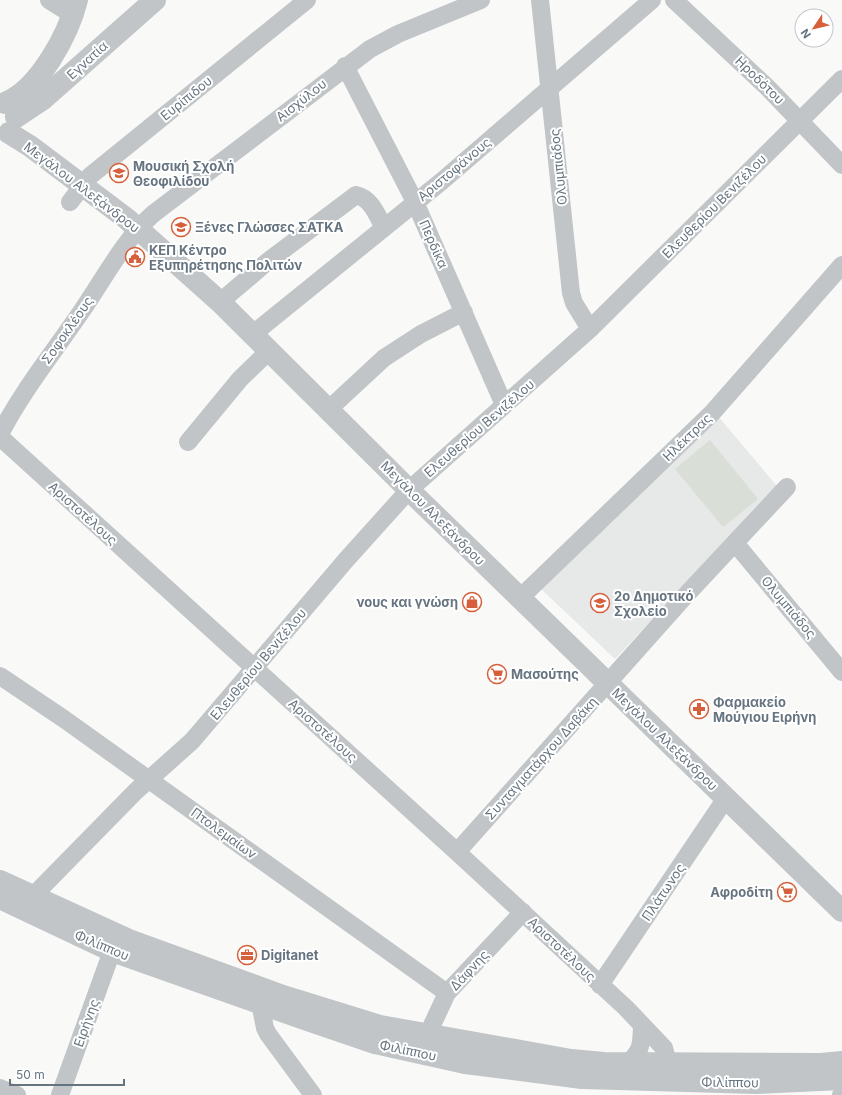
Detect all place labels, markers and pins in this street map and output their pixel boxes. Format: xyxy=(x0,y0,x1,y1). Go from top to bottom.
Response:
place label: Μουσική Σχολή Θεοφιλίδου xyxy=(133,158,234,189)
school or university icon: Μουσική Σχολή Θεοφιλίδου xyxy=(108,162,130,184)
school or university icon: Ξένες Γλώσσες ΣΑΤΚΑ xyxy=(170,216,192,238)
place label: Ξένες Γλώσσες ΣΑΤΚΑ xyxy=(195,219,344,235)
place label: ΚΕΠ Κέντρο Εξυπηρέτησης Πολιτών xyxy=(149,242,302,273)
public building icon: ΚΕΠ Κέντρο Εξυπηρέτησης Πολιτών xyxy=(124,246,146,268)
place label: 2ο Δημοτικό Σχολείο xyxy=(614,588,693,619)
shop icon: νους και γνώση xyxy=(461,591,483,613)
school or university icon: 2ο Δημοτικό Σχολείο xyxy=(589,592,611,614)
place label: νους και γνώση xyxy=(356,594,458,610)
supermarket icon: Μασούτης xyxy=(486,663,508,685)
place label: Μασούτης xyxy=(511,666,579,682)
place label: Φαρμακείο Μούγιου Ειρήνη xyxy=(713,694,816,725)
pharmacy icon: Φαρμακείο Μούγιου Ειρήνη xyxy=(688,698,710,720)
supermarket icon: Αφροδίτη xyxy=(776,881,798,903)
place label: Αφροδίτη xyxy=(710,884,773,900)
office icon: Digitanet xyxy=(236,944,258,966)
place label: Digitanet xyxy=(261,947,319,963)

